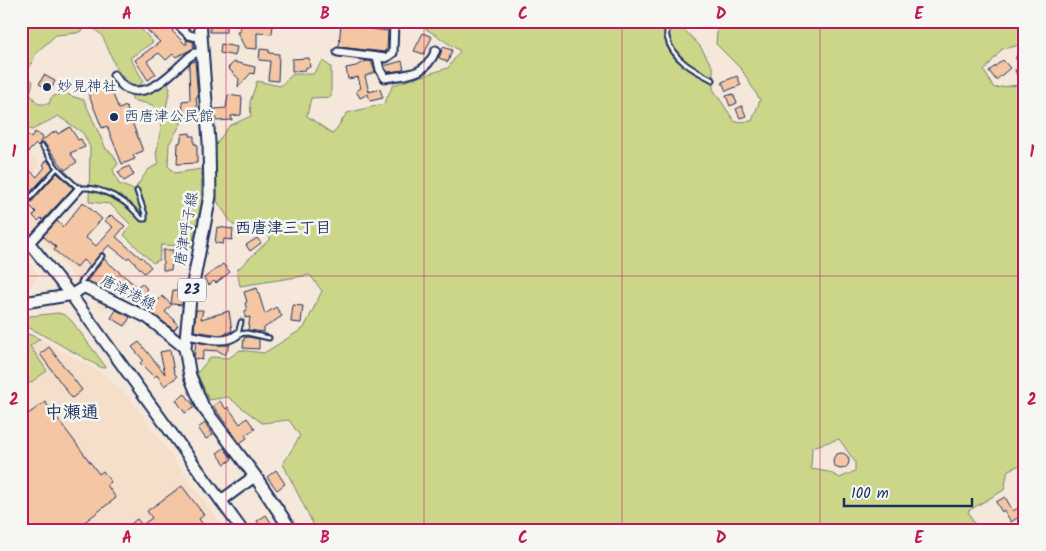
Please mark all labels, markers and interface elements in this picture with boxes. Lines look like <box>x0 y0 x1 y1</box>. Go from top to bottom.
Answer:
text: A <box>122 2 132 27</box>
text: B <box>320 2 330 27</box>
text: C <box>518 2 528 27</box>
text: D <box>716 2 727 27</box>
text: E <box>915 2 925 27</box>
place label: 妙見神社 <box>57 75 117 99</box>
marker: 妙見神社 <box>41 81 53 93</box>
place label: 西唐津公民館 <box>124 105 214 129</box>
marker: 西唐津公民館 <box>108 111 120 123</box>
text: 1 <box>12 140 17 165</box>
text: 1 <box>1030 140 1035 165</box>
street label: 唐津呼子線 <box>169 190 205 268</box>
district label: 西唐津三丁目 <box>235 216 331 241</box>
street label: 唐津港線 <box>96 269 160 317</box>
road number: 23 <box>178 278 206 302</box>
text: 2 <box>9 388 19 413</box>
text: 2 <box>1027 388 1037 413</box>
district label: 中瀬通 <box>45 399 99 428</box>
scale bar <box>844 476 971 508</box>
text: 100 m <box>851 482 889 506</box>
text: A <box>122 526 132 551</box>
text: B <box>320 526 330 551</box>
text: C <box>518 526 528 551</box>
text: D <box>716 526 727 551</box>
text: E <box>915 526 925 551</box>

